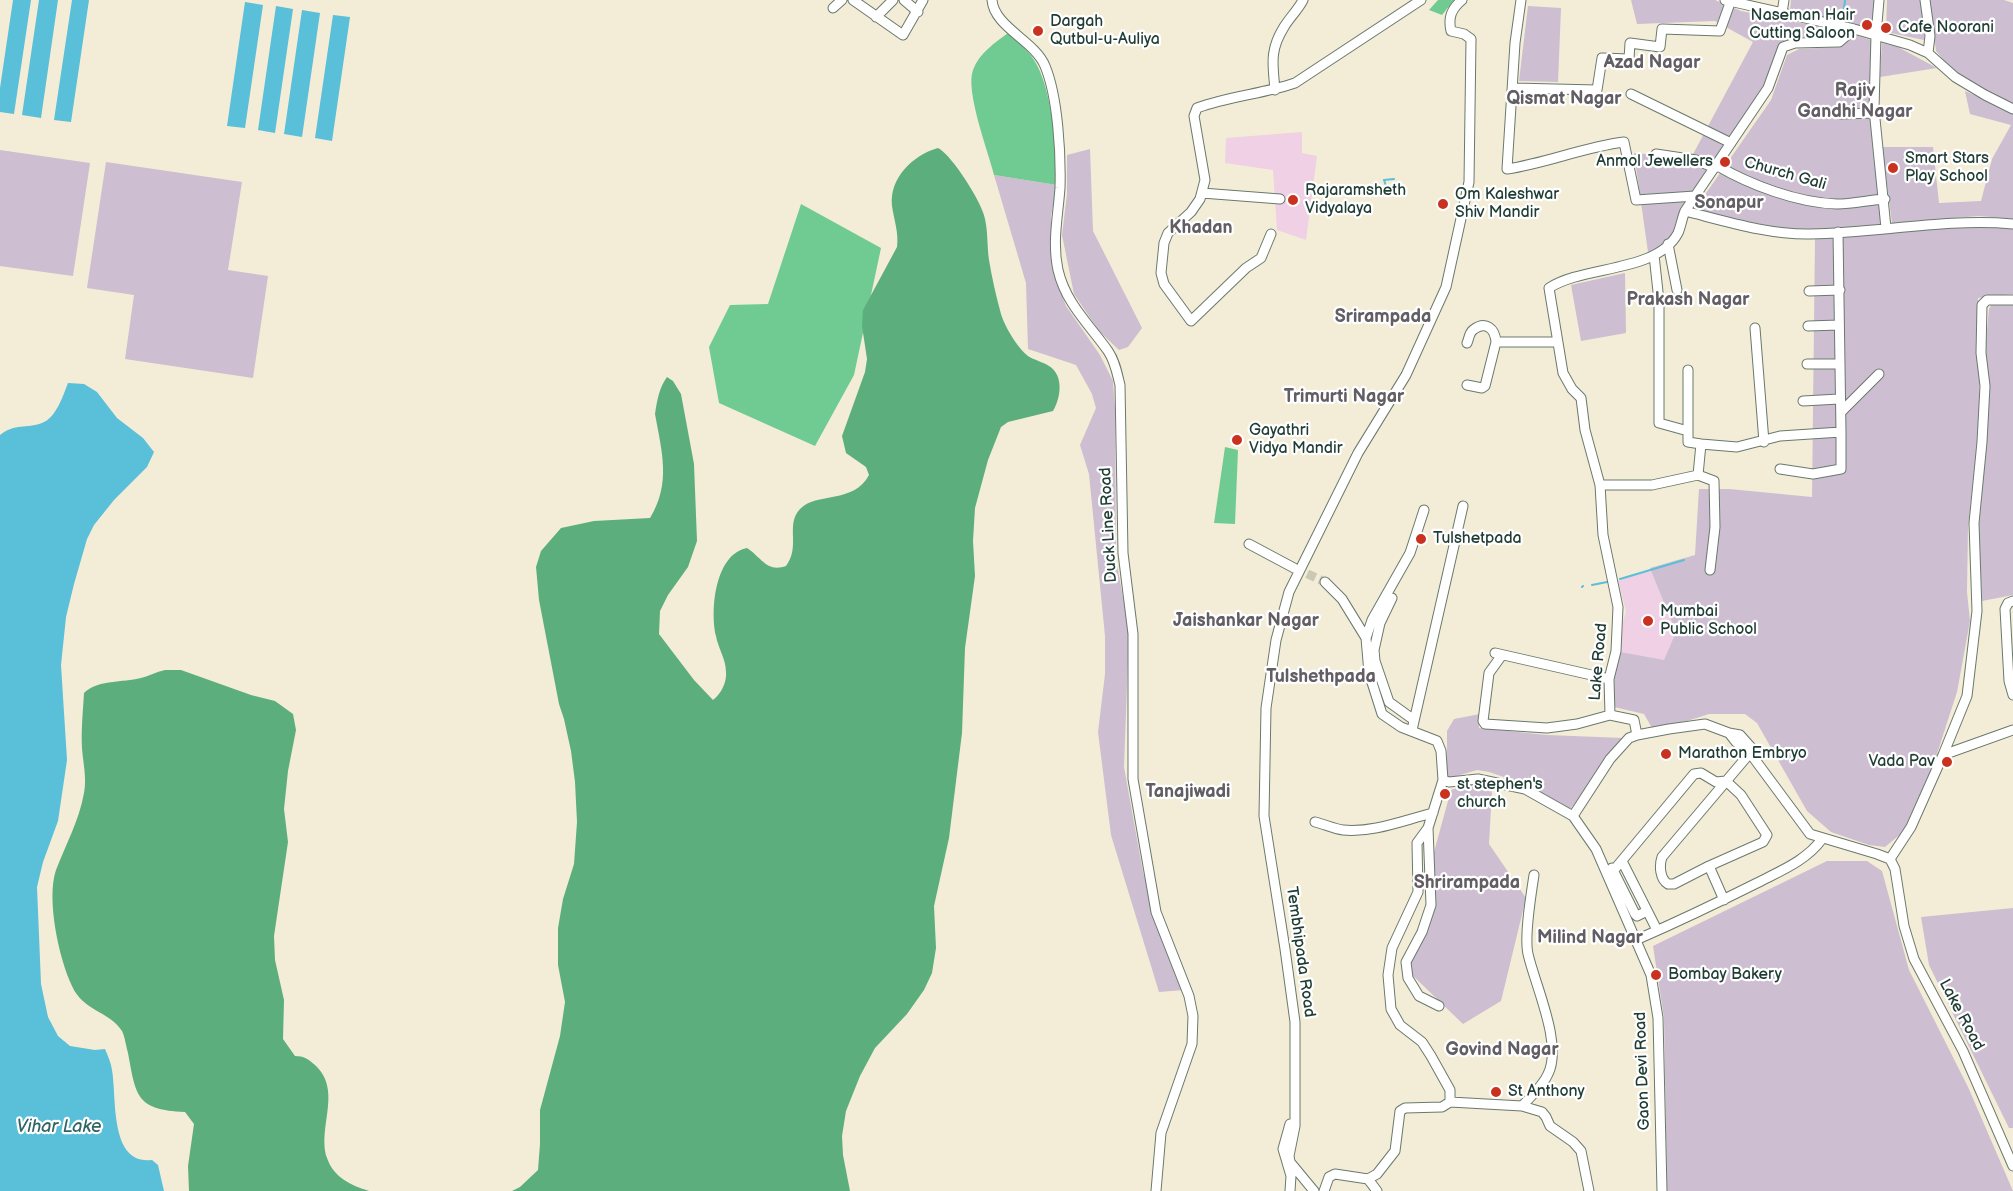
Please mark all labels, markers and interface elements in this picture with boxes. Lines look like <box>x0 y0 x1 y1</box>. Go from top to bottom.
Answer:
place label: Naseman Hair Cutting Saloon <box>1749 6 1855 44</box>
place label: Dargah Qutbul-u-Auliya <box>1050 12 1160 50</box>
marker: Naseman Hair Cutting Saloon <box>1860 18 1874 32</box>
place label: Cafe Noorani <box>1898 18 1994 38</box>
marker: Cafe Noorani <box>1879 21 1893 35</box>
marker: Dargah Qutbul-u-Auliya <box>1031 24 1045 38</box>
district label: Azad Nagar <box>1604 52 1700 74</box>
district label: Rajiv Gandhi Nagar <box>1798 80 1912 122</box>
district label: Qismat Nagar <box>1506 88 1622 110</box>
place label: Smart Stars Play School <box>1905 149 1989 187</box>
place label: Anmol Jewellers <box>1596 152 1713 172</box>
street label: Church Gali <box>1742 153 1828 195</box>
marker: Anmol Jewellers <box>1718 155 1732 169</box>
marker: Smart Stars Play School <box>1886 161 1900 175</box>
place label: Rajaramsheth Vidyalaya <box>1305 181 1406 219</box>
place label: Om Kaleshwar Shiv Mandir <box>1455 185 1559 223</box>
district label: Sonapur <box>1694 192 1764 214</box>
marker: Rajaramsheth Vidyalaya <box>1286 193 1300 207</box>
marker: Om Kaleshwar Shiv Mandir <box>1436 197 1450 211</box>
district label: Khadan <box>1169 217 1233 239</box>
district label: Prakash Nagar <box>1627 289 1749 311</box>
district label: Srirampada <box>1335 306 1431 328</box>
district label: Trimurti Nagar <box>1284 386 1404 408</box>
place label: Gayathri Vidya Mandir <box>1249 421 1343 459</box>
marker: Gayathri Vidya Mandir <box>1230 433 1244 447</box>
street label: Duck Line Road <box>1096 467 1122 583</box>
place label: Tulshetpada <box>1433 529 1522 549</box>
marker: Tulshetpada <box>1414 532 1428 546</box>
place label: Mumbai Public School <box>1660 602 1757 640</box>
district label: Jaishankar Nagar <box>1173 610 1319 632</box>
marker: Mumbai Public School <box>1641 614 1655 628</box>
street label: Lake Road <box>1586 622 1612 702</box>
district label: Tulshethpada <box>1266 666 1376 688</box>
place label: Marathon Embryo <box>1678 744 1807 764</box>
marker: Marathon Embryo <box>1659 747 1673 761</box>
place label: Vada Pav <box>1869 752 1935 772</box>
marker: Vada Pav <box>1940 755 1954 769</box>
place label: st stephen's church <box>1457 775 1543 813</box>
district label: Tanajiwadi <box>1145 781 1231 803</box>
marker: st stephen's church <box>1438 787 1452 801</box>
district label: Shrirampada <box>1414 872 1520 894</box>
street label: Tembhipada Road <box>1281 885 1319 1019</box>
district label: Milind Nagar <box>1537 927 1643 949</box>
place label: Bombay Bakery <box>1668 965 1782 985</box>
marker: Bombay Bakery <box>1649 968 1663 982</box>
street label: Lake Road <box>1934 976 1988 1054</box>
street label: Gaon Devi Road <box>1631 1011 1655 1131</box>
district label: Govind Nagar <box>1445 1039 1559 1061</box>
place label: St Anthony <box>1508 1082 1585 1102</box>
marker: St Anthony <box>1489 1085 1503 1099</box>
water label: Vihar Lake <box>17 1116 101 1138</box>

